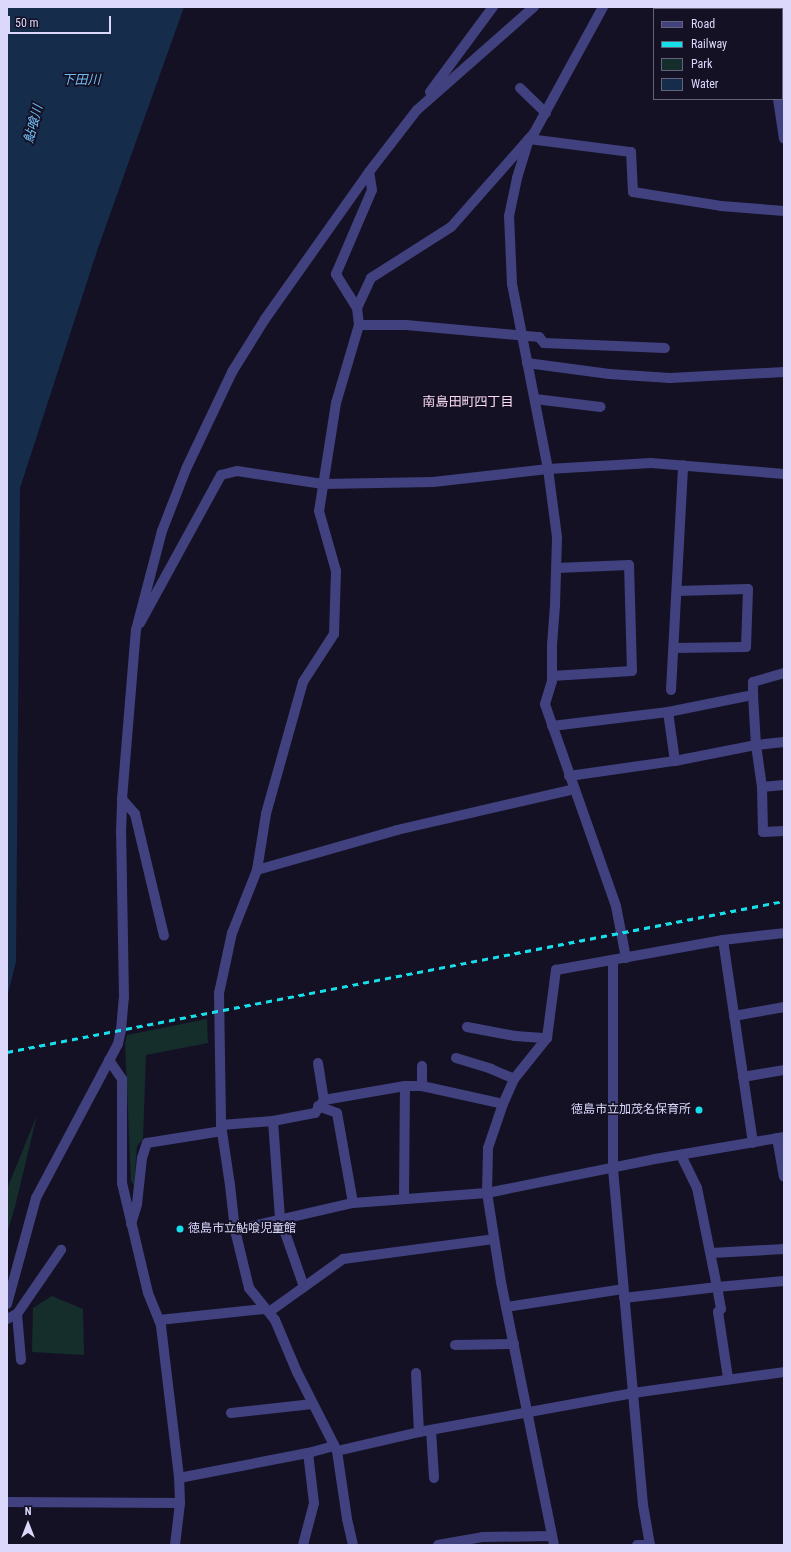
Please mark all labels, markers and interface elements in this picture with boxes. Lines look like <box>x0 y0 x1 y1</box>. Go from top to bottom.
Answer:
scale bar <box>10 8 113 34</box>
legend <box>653 8 783 100</box>
text: 50 m <box>15 16 39 30</box>
text: Road <box>691 17 715 31</box>
text: Railway <box>691 37 727 51</box>
text: Park <box>691 57 712 71</box>
water label: 下田川 <box>62 72 100 88</box>
text: Water <box>691 77 719 91</box>
water label: 鮎喰川 <box>21 103 47 145</box>
district label: 南島田町四丁目 <box>423 394 513 410</box>
place label: 徳島市立加茂名保育所 <box>571 1103 691 1117</box>
marker: 徳島市立加茂名保育所 <box>694 1105 704 1115</box>
place label: 徳島市立鮎喰児童館 <box>188 1222 296 1236</box>
marker: 徳島市立鮎喰児童館 <box>175 1224 185 1234</box>
north arrow <box>8 1504 48 1544</box>
text: N <box>25 1505 31 1518</box>

